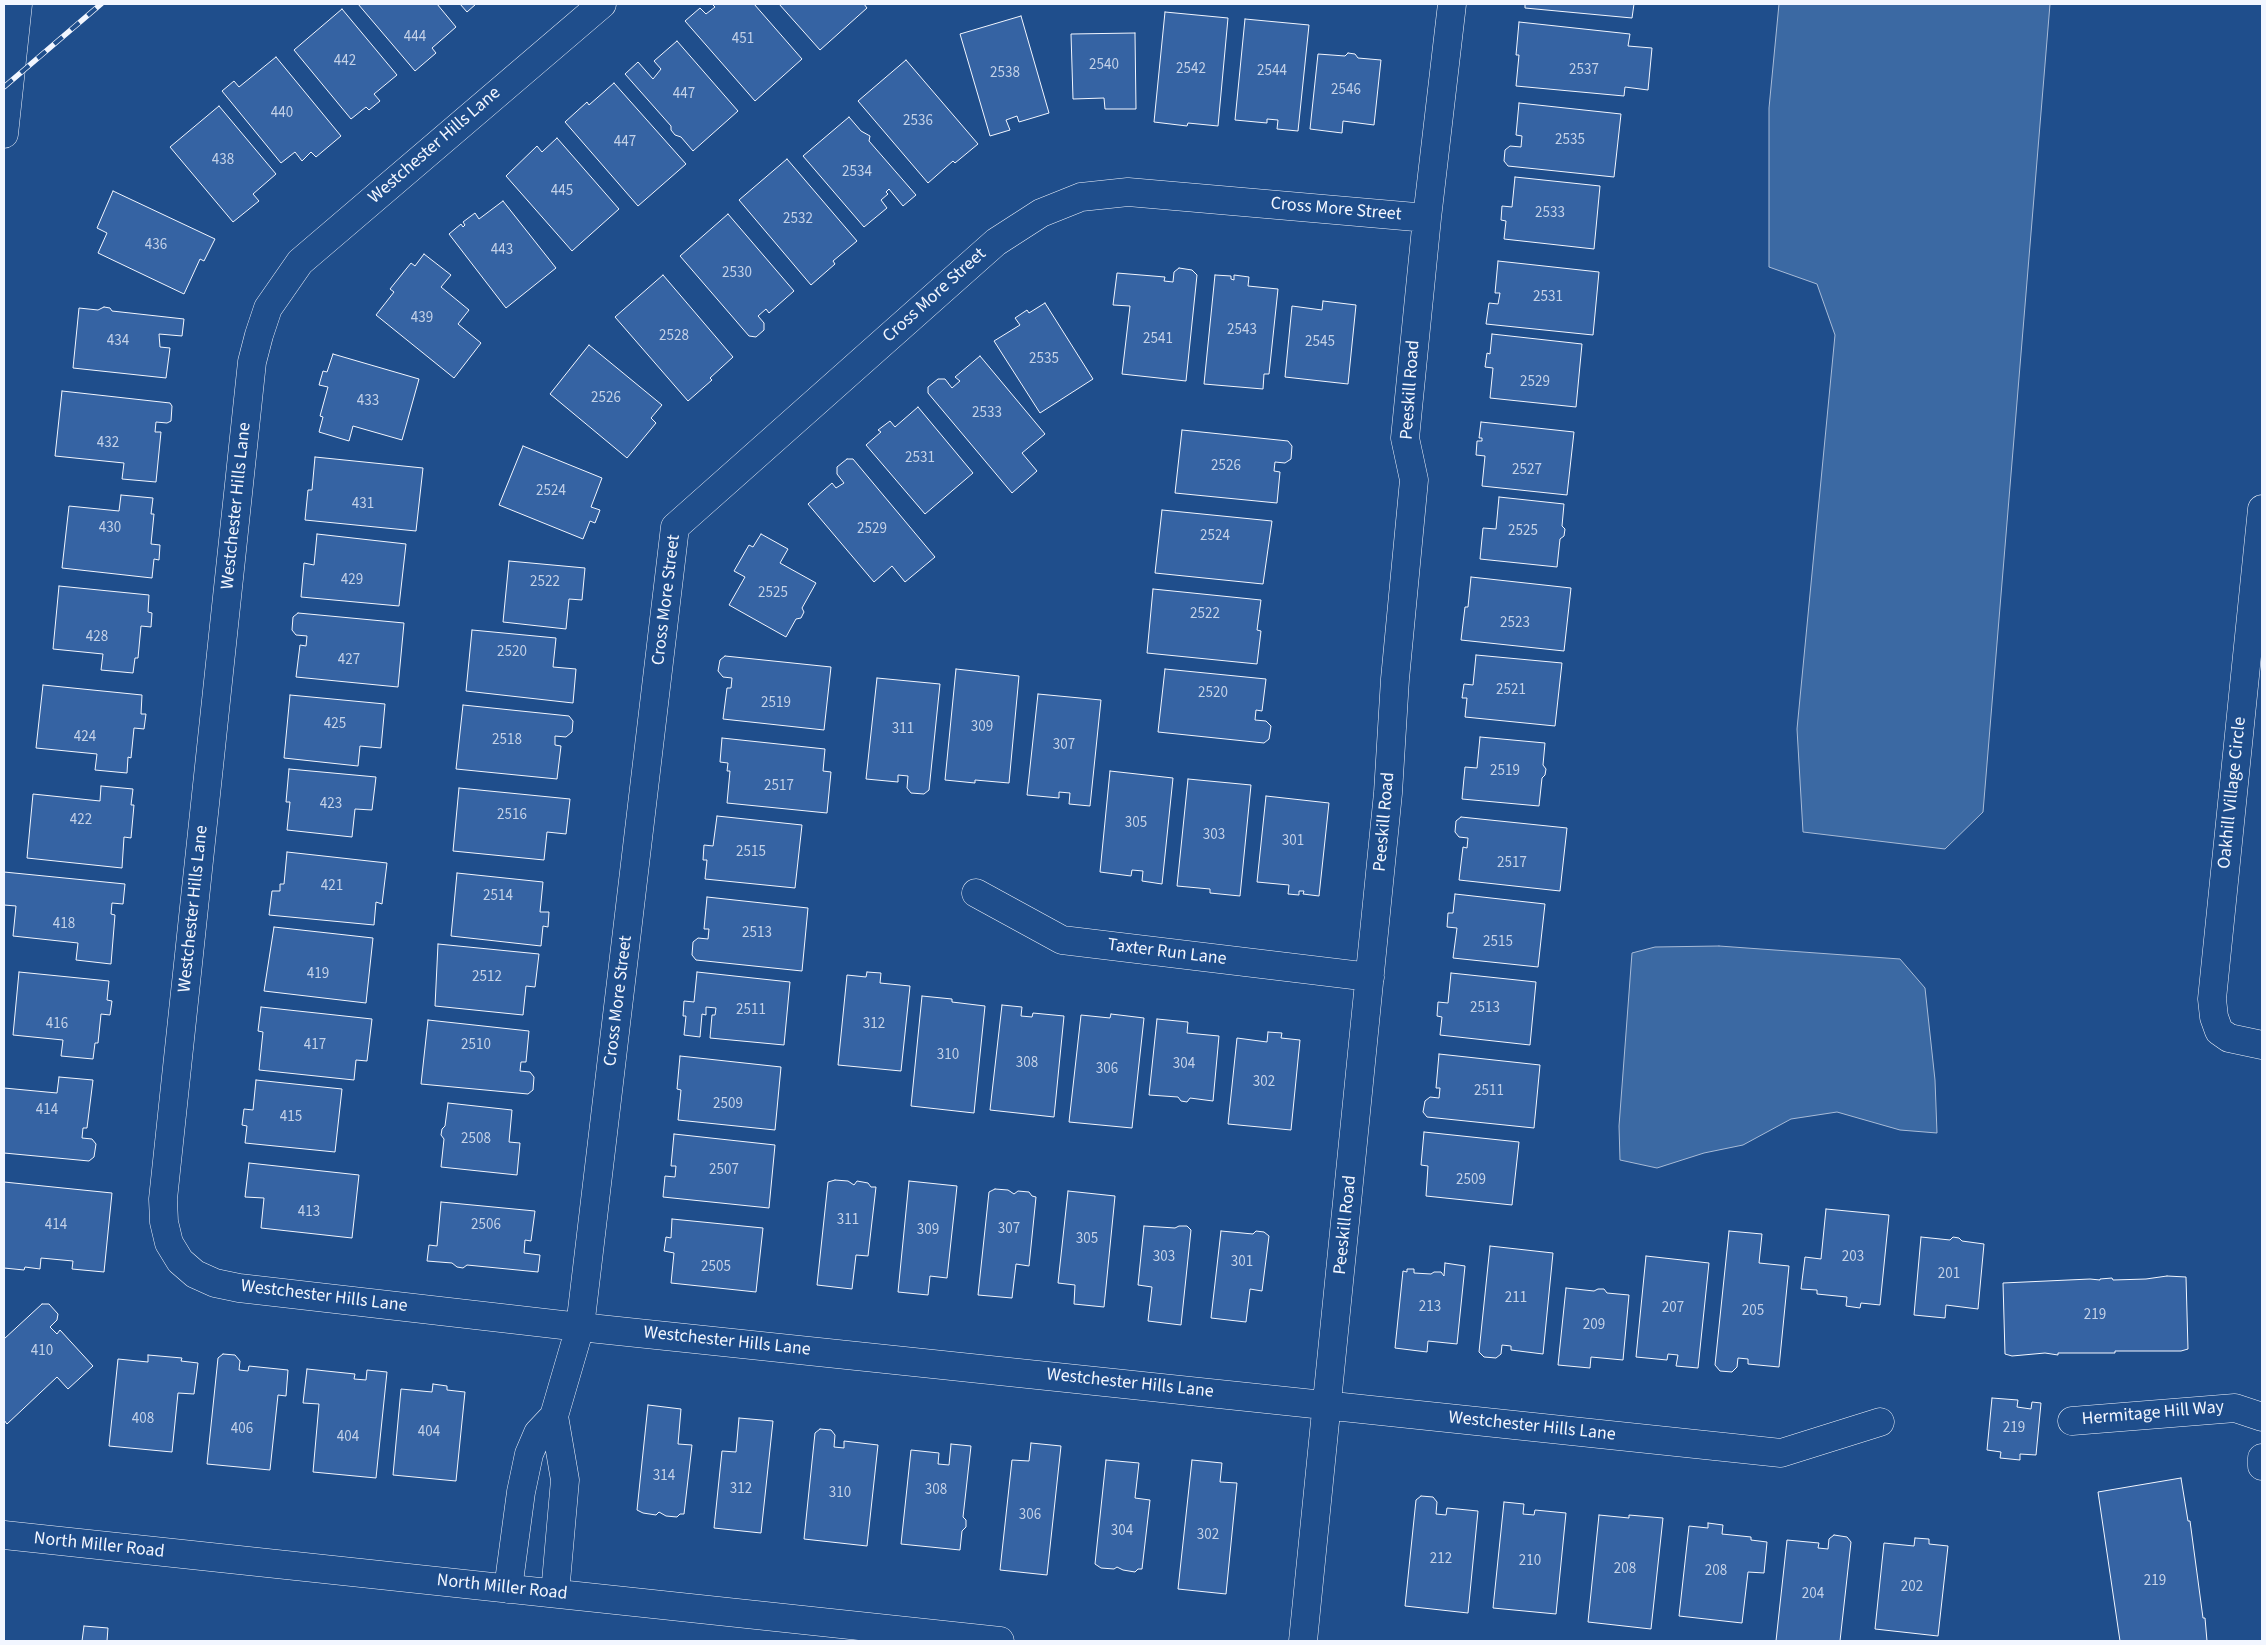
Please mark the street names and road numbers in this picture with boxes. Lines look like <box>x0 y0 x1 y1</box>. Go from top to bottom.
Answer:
street label: Westchester Hills Lane <box>365 83 505 209</box>
street label: Cross More Street <box>1270 194 1402 226</box>
street label: Cross More Street <box>879 244 991 348</box>
street label: Peeskill Road <box>1397 339 1425 441</box>
street label: Westchester Hills Lane <box>217 421 257 591</box>
street label: Cross More Street <box>648 534 686 666</box>
street label: Oakhill Village Circle <box>2214 716 2252 870</box>
street label: Peeskill Road <box>1370 771 1400 873</box>
street label: Westchester Hills Lane <box>174 824 214 994</box>
street label: Cross More Street <box>600 935 638 1067</box>
street label: Taxter Run Lane <box>1106 935 1228 971</box>
street label: Peeskill Road <box>1330 1174 1362 1276</box>
street label: Westchester Hills Lane <box>239 1276 409 1318</box>
street label: Westchester Hills Lane <box>642 1322 812 1362</box>
street label: Westchester Hills Lane <box>1045 1364 1215 1404</box>
street label: Hermitage Hill Way <box>2081 1397 2225 1431</box>
street label: Westchester Hills Lane <box>1447 1407 1617 1447</box>
street label: North Miller Road <box>33 1528 165 1564</box>
street label: North Miller Road <box>436 1570 568 1606</box>

